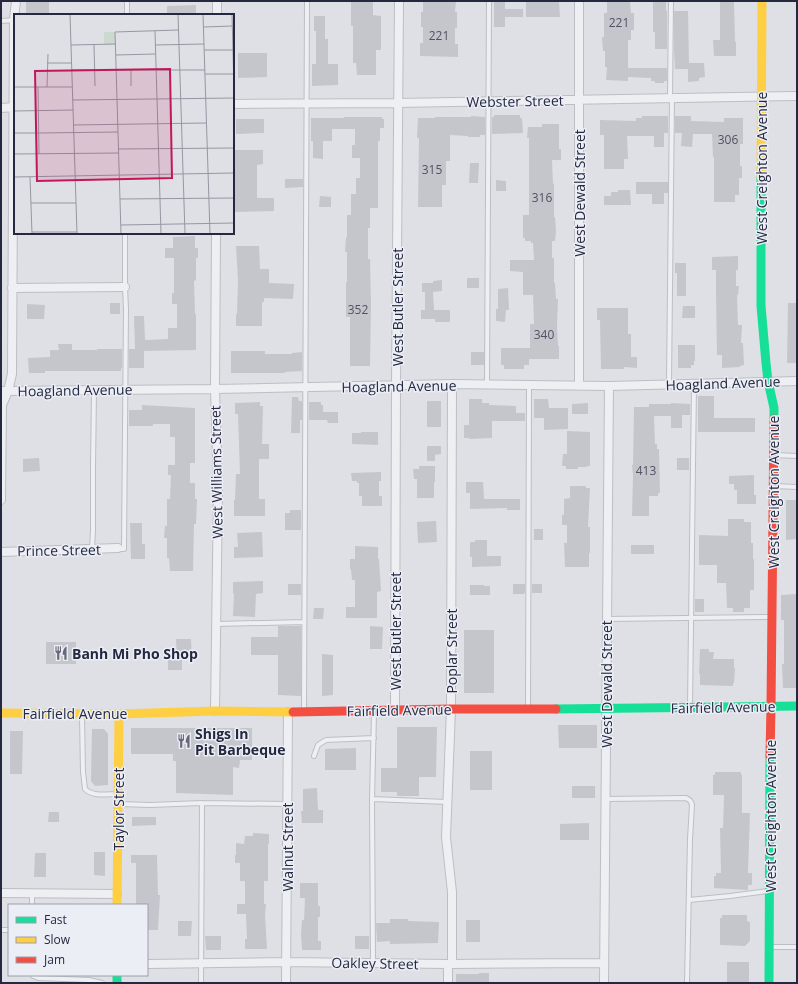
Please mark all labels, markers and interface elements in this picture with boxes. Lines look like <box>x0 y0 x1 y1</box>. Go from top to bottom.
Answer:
inset map <box>14 14 234 234</box>
house number: 221 <box>609 14 629 31</box>
house number: 221 <box>429 27 449 44</box>
street label: Webster Street <box>466 91 564 111</box>
street label: West Creighton Avenue <box>752 92 771 244</box>
street label: West Dewald Street <box>570 129 589 257</box>
house number: 306 <box>718 131 738 148</box>
house number: 315 <box>422 161 442 178</box>
house number: 316 <box>532 189 552 206</box>
street label: West Butler Street <box>388 248 407 366</box>
house number: 352 <box>348 301 368 318</box>
house number: 340 <box>534 326 554 343</box>
street label: Hoagland Avenue <box>665 371 781 395</box>
street label: Hoagland Avenue <box>341 375 457 397</box>
street label: Hoagland Avenue <box>17 379 133 401</box>
street label: West Williams Street <box>205 405 227 539</box>
street label: West Creighton Avenue <box>764 416 783 568</box>
house number: 413 <box>636 462 656 479</box>
street label: Prince Street <box>17 540 101 560</box>
street label: West Butler Street <box>386 572 405 690</box>
street label: Poplar Street <box>442 608 461 694</box>
street label: West Dewald Street <box>597 620 616 748</box>
place label: Banh Mi Pho Shop <box>72 644 198 663</box>
restaurant icon: Banh Mi Pho Shop <box>53 645 69 661</box>
street label: Fairfield Avenue <box>670 697 776 717</box>
street label: Fairfield Avenue <box>346 700 452 720</box>
street label: Fairfield Avenue <box>23 704 128 723</box>
place label: Shigs In Pit Barbeque <box>195 724 285 759</box>
restaurant icon: Shigs In Pit Barbeque <box>176 733 192 749</box>
street label: West Creighton Avenue <box>761 740 780 892</box>
street label: Taylor Street <box>109 768 128 850</box>
street label: Walnut Street <box>278 802 297 892</box>
legend <box>8 904 148 976</box>
text: Fast <box>44 911 67 928</box>
text: Slow <box>44 931 71 948</box>
text: Jam <box>43 951 65 968</box>
street label: Oakley Street <box>331 953 419 973</box>

